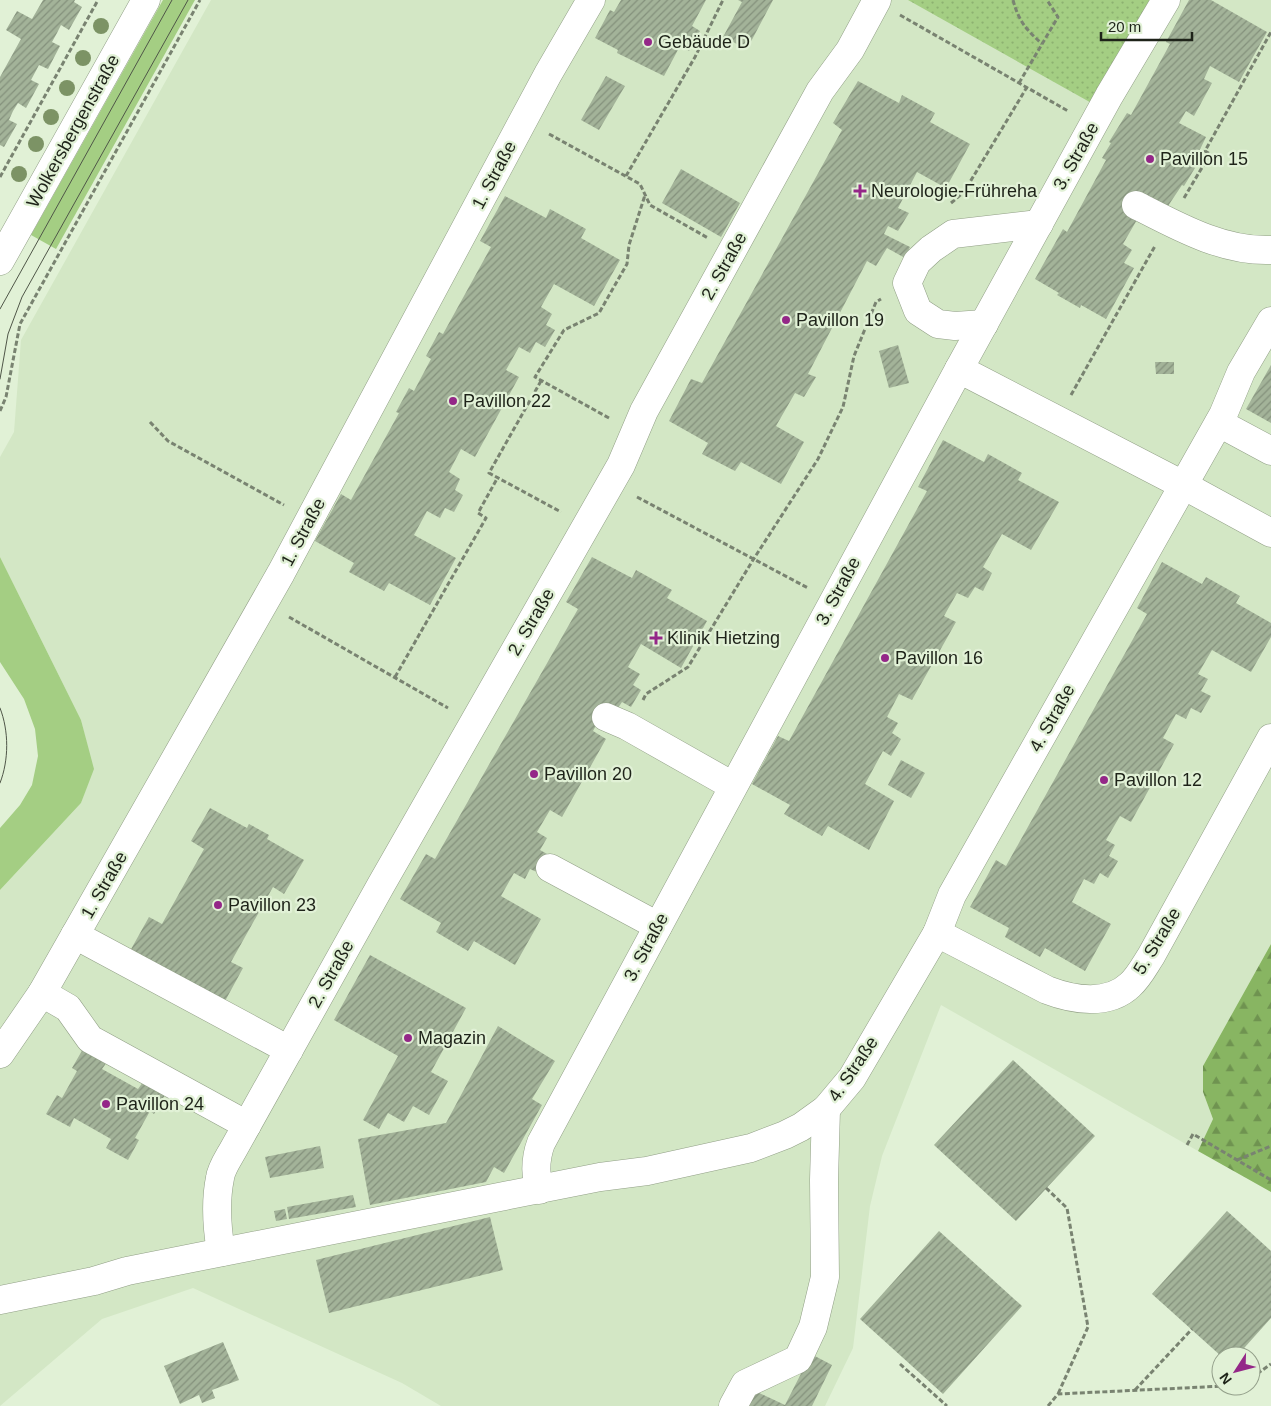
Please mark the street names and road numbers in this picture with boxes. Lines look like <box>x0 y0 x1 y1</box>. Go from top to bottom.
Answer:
street label: Wolkersbergenstraße <box>23 51 123 211</box>
street label: 3. Straße <box>1049 119 1103 193</box>
street label: 1. Straße <box>468 138 520 212</box>
street label: 2. Straße <box>697 229 751 303</box>
street label: 1. Straße <box>277 495 329 569</box>
street label: 3. Straße <box>812 554 864 628</box>
street label: 2. Straße <box>504 585 558 659</box>
street label: 4. Straße <box>1025 681 1079 755</box>
street label: 1. Straße <box>77 848 131 922</box>
street label: 5. Straße <box>1129 904 1185 978</box>
street label: 3. Straße <box>620 910 672 984</box>
street label: 2. Straße <box>304 937 358 1011</box>
street label: 4. Straße <box>824 1033 882 1105</box>

